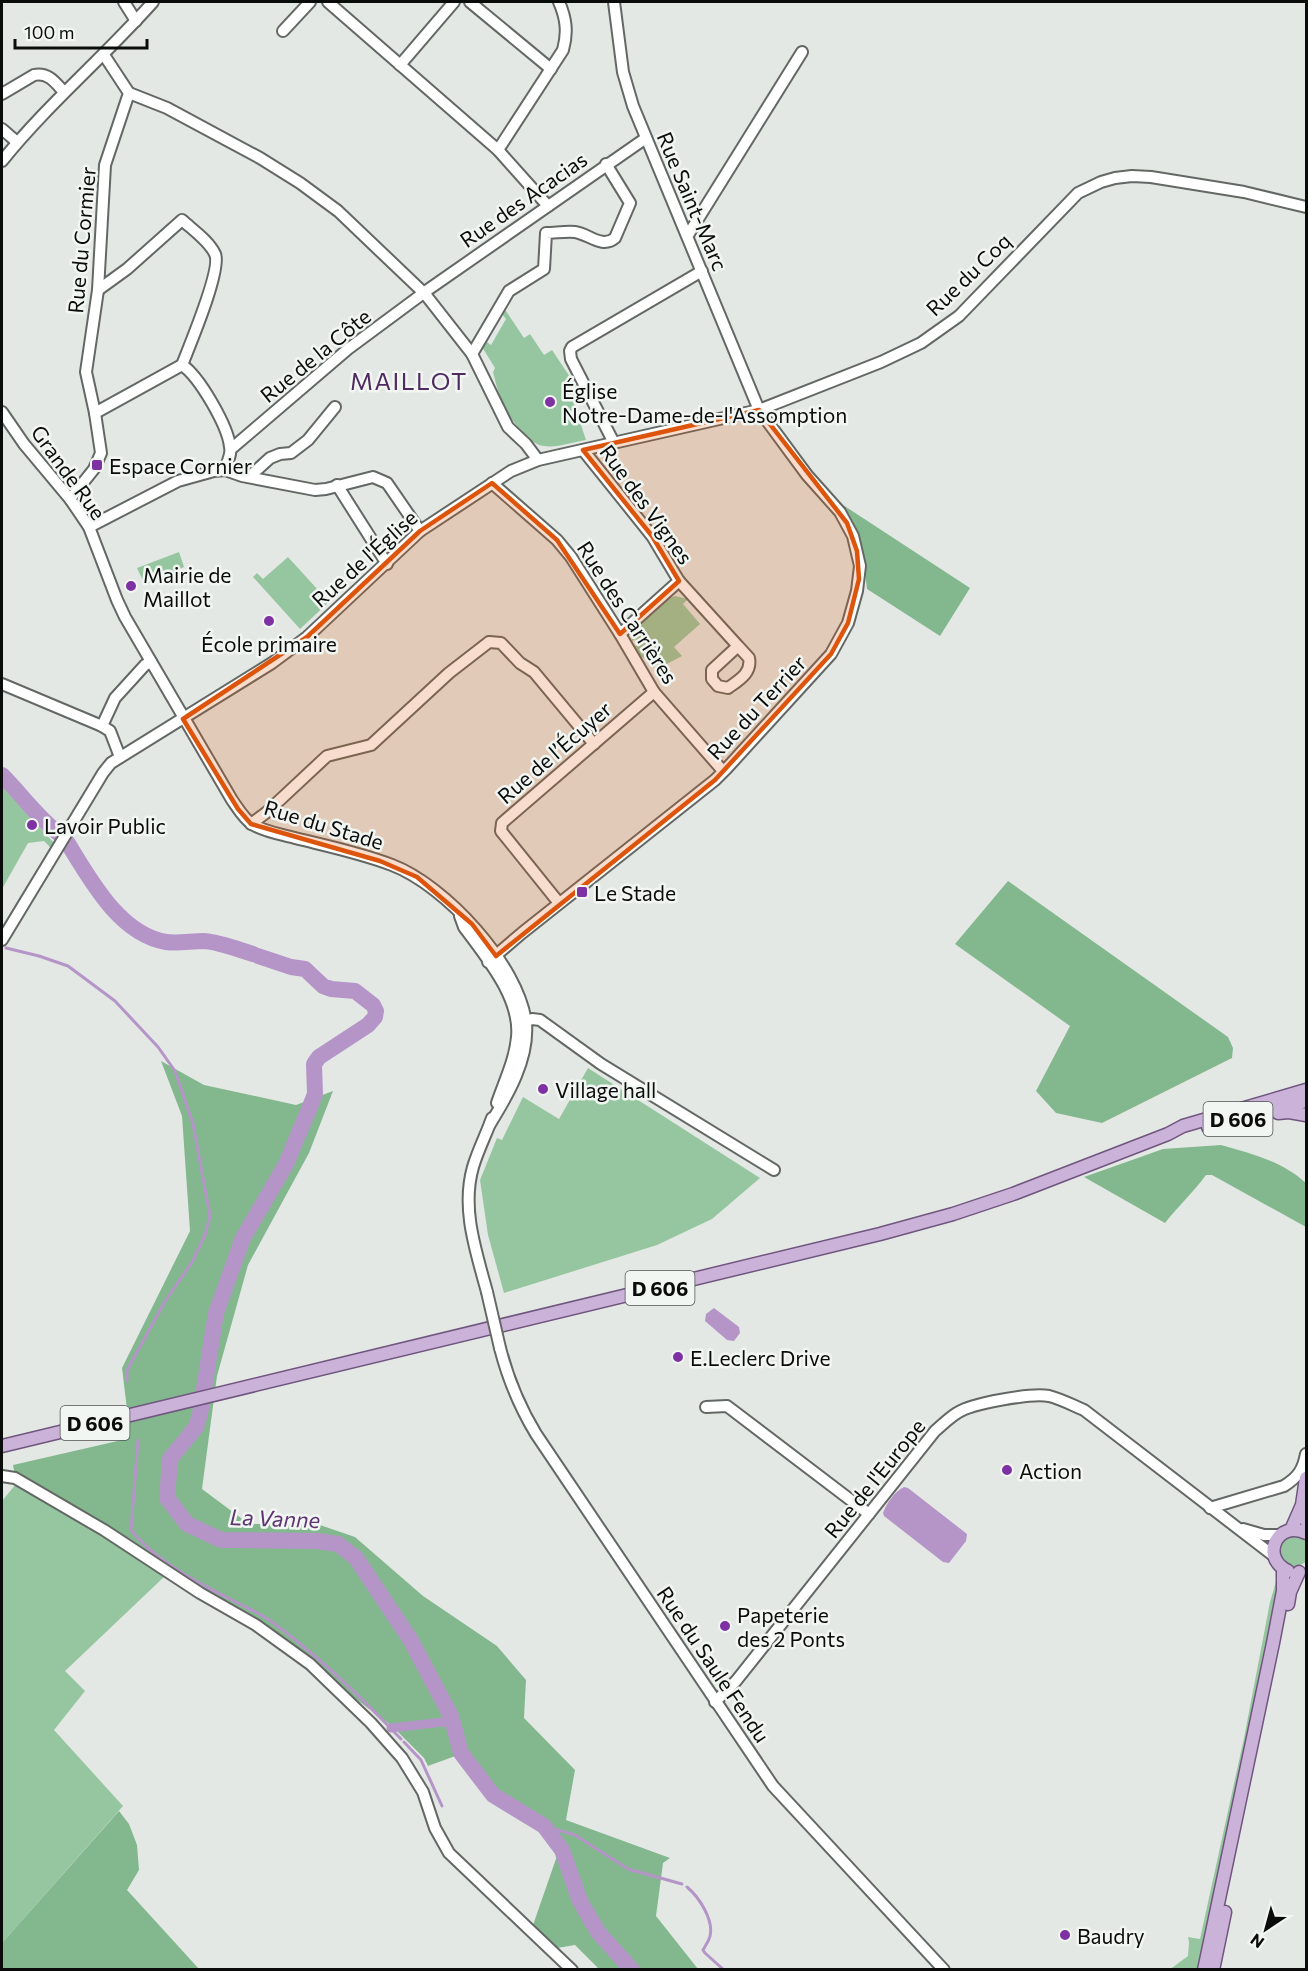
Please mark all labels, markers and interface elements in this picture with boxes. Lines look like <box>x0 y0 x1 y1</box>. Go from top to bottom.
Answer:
scale bar <box>15 12 147 50</box>
text: 100 m <box>24 21 74 43</box>
street label: Rue Saint-Marc <box>653 128 733 274</box>
street label: Rue des Acacias <box>455 146 591 252</box>
street label: Rue du Cormier <box>62 166 100 314</box>
street label: Rue du Coq <box>921 228 1015 320</box>
street label: Rue de la Côte <box>255 303 375 407</box>
district label: MAILLOT <box>350 366 468 395</box>
place label: Église Notre-Dame-de-l'Assomption <box>562 378 847 427</box>
marker: Église Notre-Dame-de-l'Assomption <box>543 395 557 409</box>
street label: Grande Rue <box>26 420 112 524</box>
street label: Rue des Vignes <box>595 439 699 569</box>
place label: Espace Cornier <box>109 453 252 478</box>
marker: Espace Cornier <box>90 458 104 472</box>
street label: Rue de l'Église <box>306 504 422 612</box>
street label: Rue des Carrières <box>573 536 683 688</box>
place label: Mairie de Maillot <box>143 562 231 611</box>
marker: Mairie de Maillot <box>124 579 138 593</box>
marker: École primaire <box>262 614 276 628</box>
place label: École primaire <box>201 631 337 656</box>
street label: Rue du Terrier <box>701 650 811 764</box>
street label: Rue de l’Écuyer <box>492 696 616 808</box>
street label: Rue du Stade <box>261 794 387 854</box>
place label: Lavoir Public <box>44 813 166 838</box>
marker: Lavoir Public <box>25 818 39 832</box>
place label: Le Stade <box>594 880 676 905</box>
marker: Le Stade <box>575 885 589 899</box>
place label: Village hall <box>555 1077 656 1102</box>
marker: Village hall <box>536 1082 550 1096</box>
road number: D 606 <box>1204 1102 1272 1136</box>
road number: D 606 <box>626 1271 694 1305</box>
place label: E.Leclerc Drive <box>690 1345 830 1370</box>
marker: E.Leclerc Drive <box>671 1350 685 1364</box>
road number: D 606 <box>60 1406 130 1440</box>
street label: Rue de l'Europe <box>818 1413 930 1543</box>
place label: Action <box>1019 1458 1082 1483</box>
marker: Action <box>1000 1463 1014 1477</box>
water label: La Vanne <box>229 1503 321 1533</box>
street label: Rue du Saule Fendu <box>653 1581 775 1747</box>
place label: Papeterie des 2 Ponts <box>737 1602 845 1651</box>
marker: Papeterie des 2 Ponts <box>718 1619 732 1633</box>
north arrow <box>1236 1899 1296 1959</box>
place label: Baudry <box>1077 1923 1145 1948</box>
marker: Baudry <box>1058 1928 1072 1942</box>
text: N <box>1246 1930 1267 1953</box>

